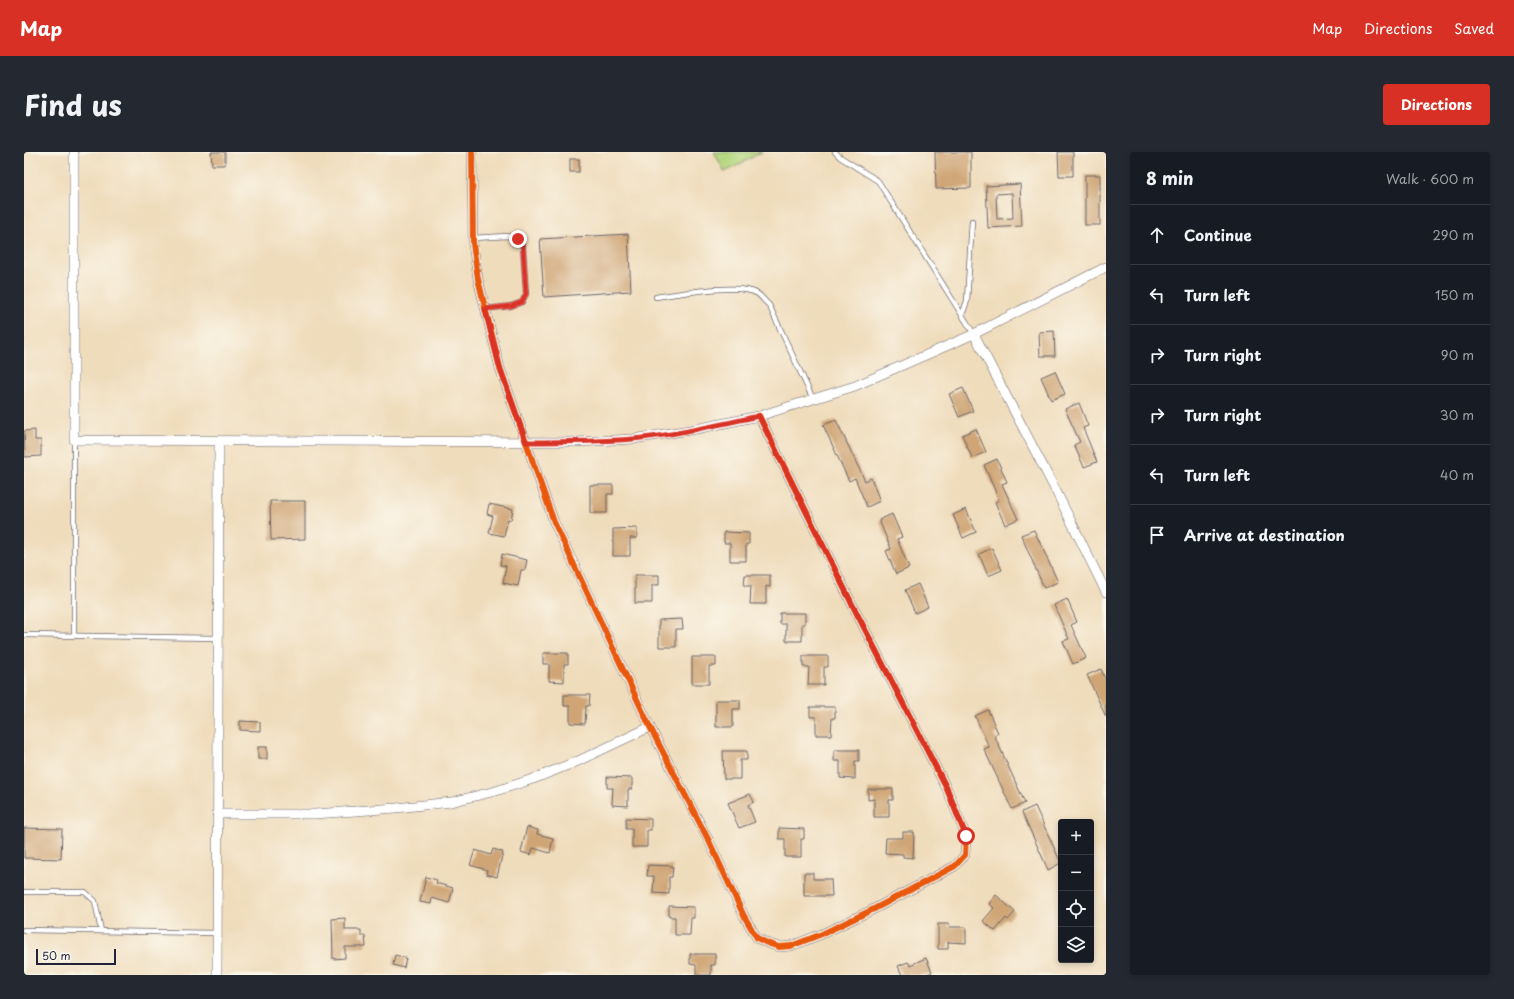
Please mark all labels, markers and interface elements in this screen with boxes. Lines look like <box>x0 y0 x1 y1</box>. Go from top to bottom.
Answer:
text: Map <box>20 14 62 42</box>
text: Map <box>1312 18 1342 39</box>
text: Directions <box>1364 18 1432 39</box>
text: Saved <box>1454 18 1494 39</box>
text: Find us <box>24 83 122 126</box>
button: Directions <box>1383 84 1490 125</box>
text: 8 min <box>1146 165 1194 191</box>
text: Walk · 600 m <box>1386 169 1474 188</box>
text: Continue <box>1184 223 1252 246</box>
icon: ahead <box>1146 224 1168 246</box>
text: 290 m <box>1433 225 1474 244</box>
route end <box>509 230 527 248</box>
text: Turn left <box>1184 283 1250 306</box>
icon: left <box>1146 284 1168 306</box>
text: 150 m <box>1435 285 1474 304</box>
text: Turn right <box>1184 343 1261 366</box>
icon: right <box>1146 344 1168 366</box>
text: 90 m <box>1441 345 1474 364</box>
text: Turn right <box>1184 403 1261 426</box>
icon: right <box>1146 404 1168 426</box>
text: 30 m <box>1440 405 1474 424</box>
text: Turn left <box>1184 463 1250 486</box>
icon: left <box>1146 464 1168 486</box>
text: 40 m <box>1440 465 1474 484</box>
text: Arrive at destination <box>1184 523 1345 546</box>
icon: arrive <box>1146 524 1168 546</box>
map controls <box>1058 819 1094 963</box>
button: + <box>1058 819 1094 855</box>
route start <box>957 827 975 845</box>
button: − <box>1058 855 1094 891</box>
button: locate <box>1058 891 1094 927</box>
button: layers <box>1058 927 1094 963</box>
scale bar <box>36 947 116 966</box>
text: 50 m <box>42 947 71 964</box>

